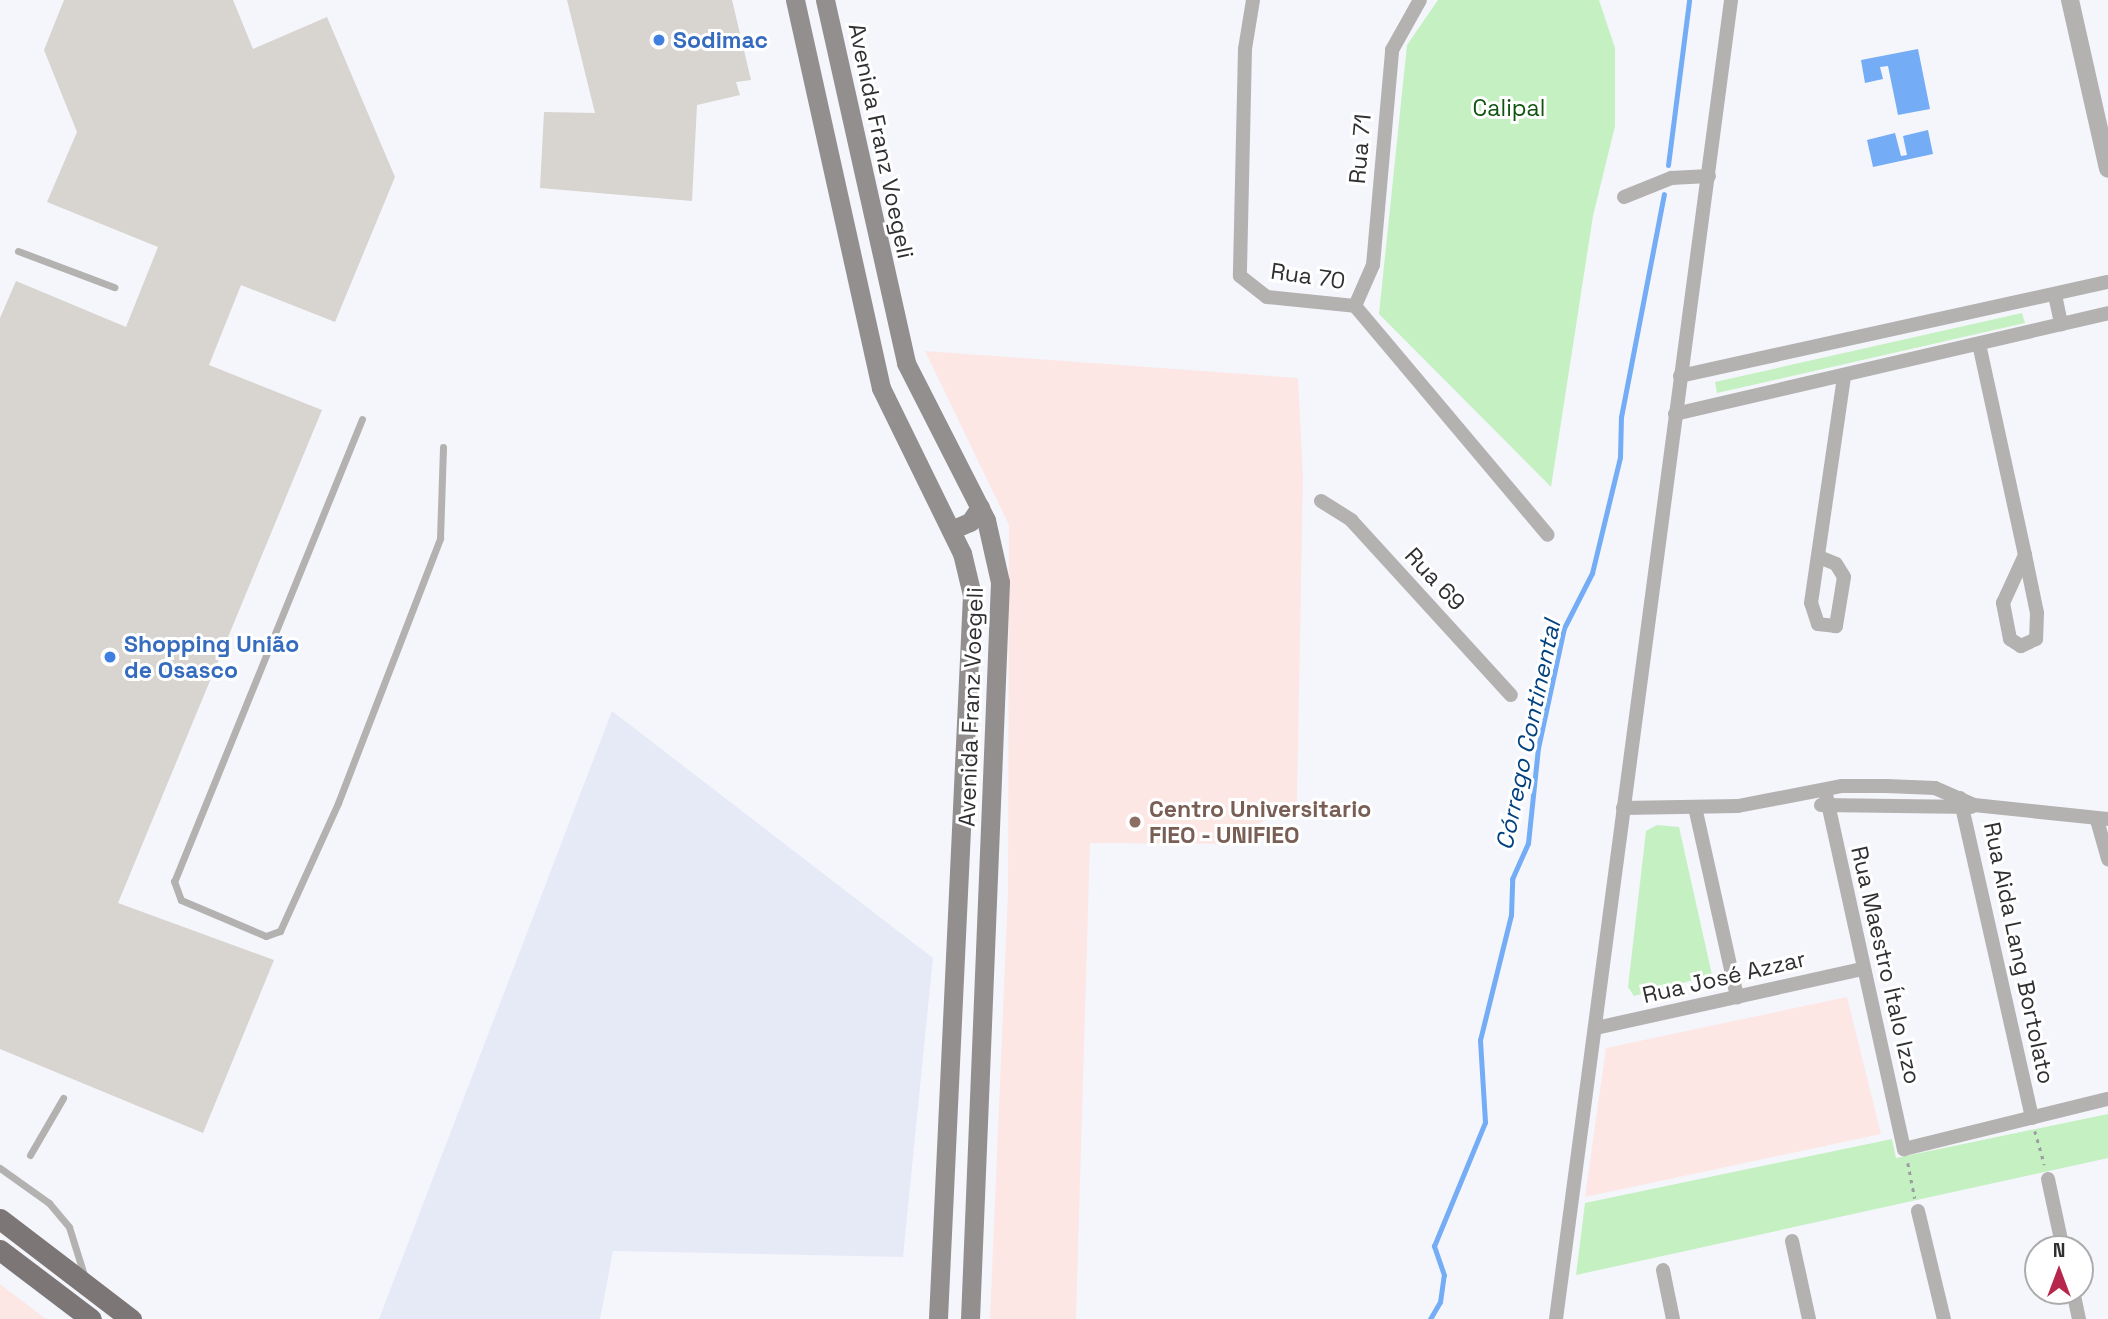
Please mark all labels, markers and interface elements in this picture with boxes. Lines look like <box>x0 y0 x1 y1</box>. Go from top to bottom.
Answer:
street label: Avenida Franz Voegeli <box>843 21 919 261</box>
place label: Sodimac <box>673 26 768 54</box>
marker: Sodimac <box>651 32 667 48</box>
park label: Calipal <box>1473 94 1545 122</box>
street label: Rua 71 <box>1343 113 1377 185</box>
street label: Rua 70 <box>1269 257 1347 295</box>
street label: Rua 69 <box>1399 542 1471 616</box>
street label: Avenida Franz Voegeli <box>953 587 989 827</box>
water label: Córrego Continental <box>1490 618 1566 852</box>
place label: Shopping União de Osasco <box>124 630 299 684</box>
marker: Shopping União de Osasco <box>102 649 118 665</box>
place label: Centro Universitario FIEO - UNIFIEO <box>1149 795 1371 849</box>
marker: Centro Universitario FIEO - UNIFIEO <box>1127 814 1143 830</box>
street label: Rua Aida Lang Bortolato <box>1978 819 2060 1087</box>
street label: Rua Maestro Ítalo Izzo <box>1845 843 1927 1087</box>
street label: Rua José Azzar <box>1640 945 1808 1009</box>
north arrow <box>2024 1235 2094 1305</box>
text: N <box>2053 1238 2065 1263</box>

